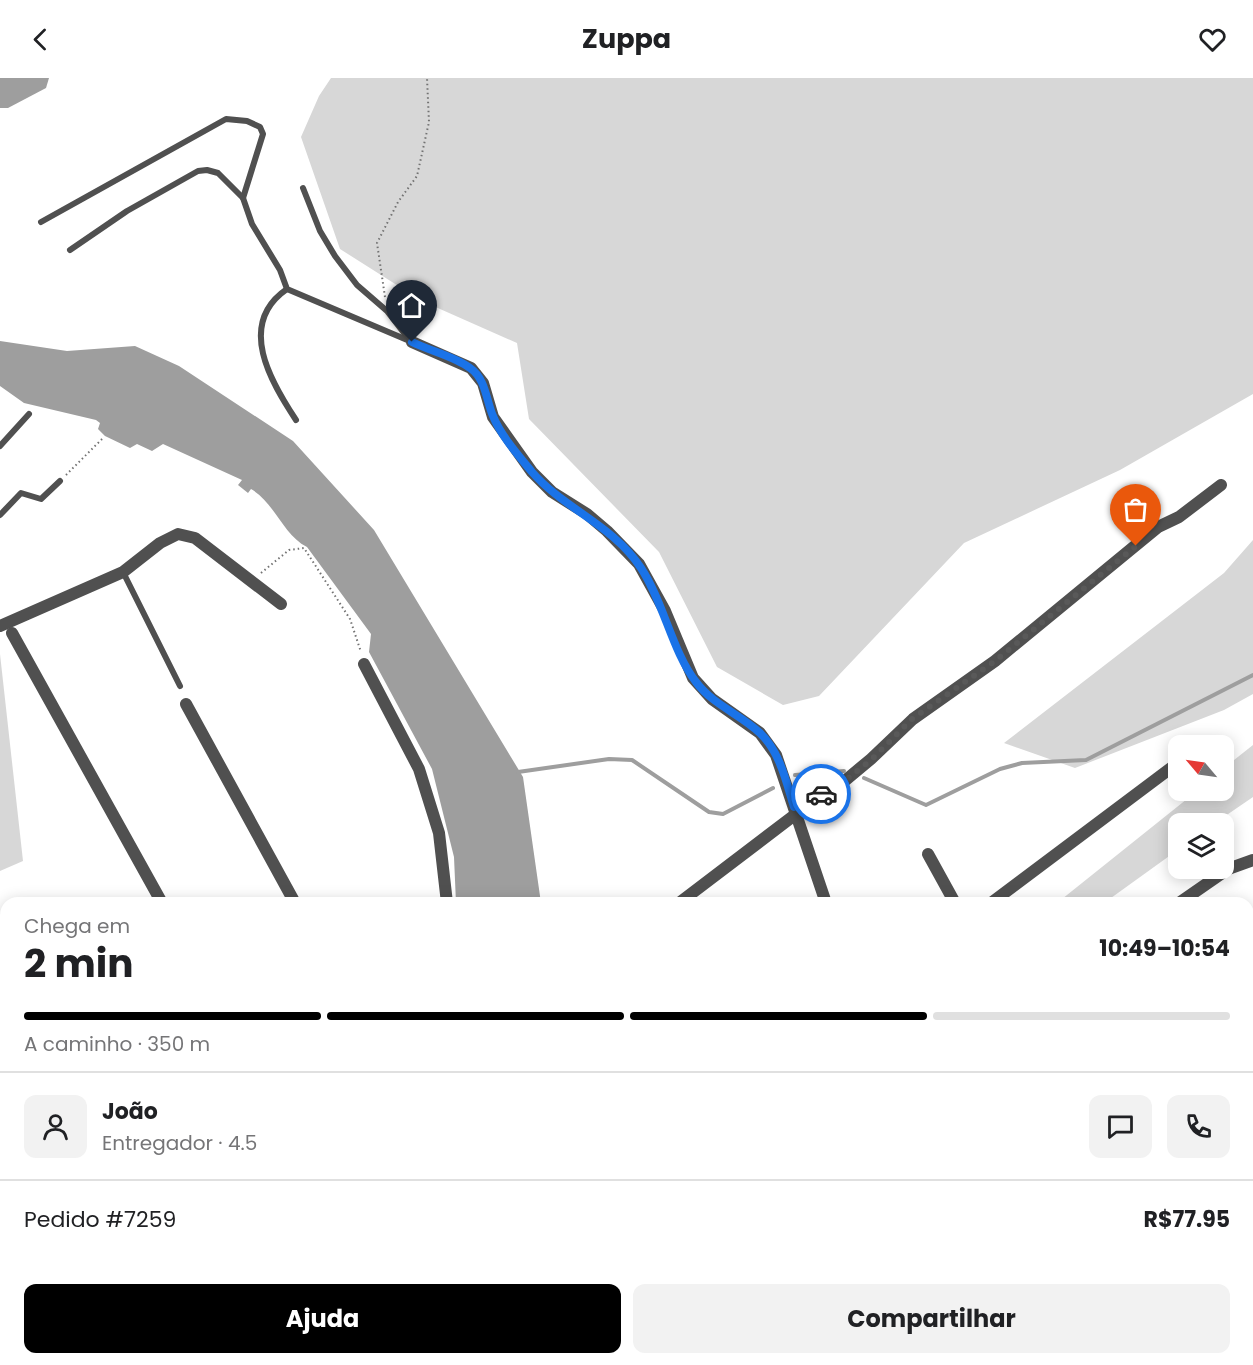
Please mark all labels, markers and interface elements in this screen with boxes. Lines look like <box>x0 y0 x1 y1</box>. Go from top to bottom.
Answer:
text: Zuppa <box>582 20 671 57</box>
icon: back <box>24 23 57 56</box>
icon: heart <box>1196 23 1229 56</box>
pin <box>386 280 437 342</box>
icon: home <box>395 289 428 322</box>
pin <box>1110 484 1161 546</box>
icon: bag <box>1119 493 1152 526</box>
north arrow <box>1168 735 1234 801</box>
map controls <box>1168 735 1234 879</box>
courier <box>791 764 851 824</box>
icon: car <box>805 778 838 811</box>
button: layers <box>1168 813 1234 879</box>
text: Chega em <box>24 912 130 940</box>
text: 10:49–10:54 <box>1099 933 1230 964</box>
text: 2 min <box>24 936 134 991</box>
text: A caminho · 350 m <box>24 1030 210 1058</box>
button: person <box>24 1095 87 1158</box>
button: chat <box>1089 1095 1152 1158</box>
button: phone <box>1167 1095 1230 1158</box>
text: João <box>102 1096 158 1127</box>
text: Entregador · 4.5 <box>102 1129 257 1157</box>
text: Pedido #7259 <box>24 1204 176 1235</box>
text: R$77.95 <box>1144 1204 1230 1235</box>
button: Ajuda <box>24 1284 621 1353</box>
button: Compartilhar <box>633 1284 1230 1353</box>

